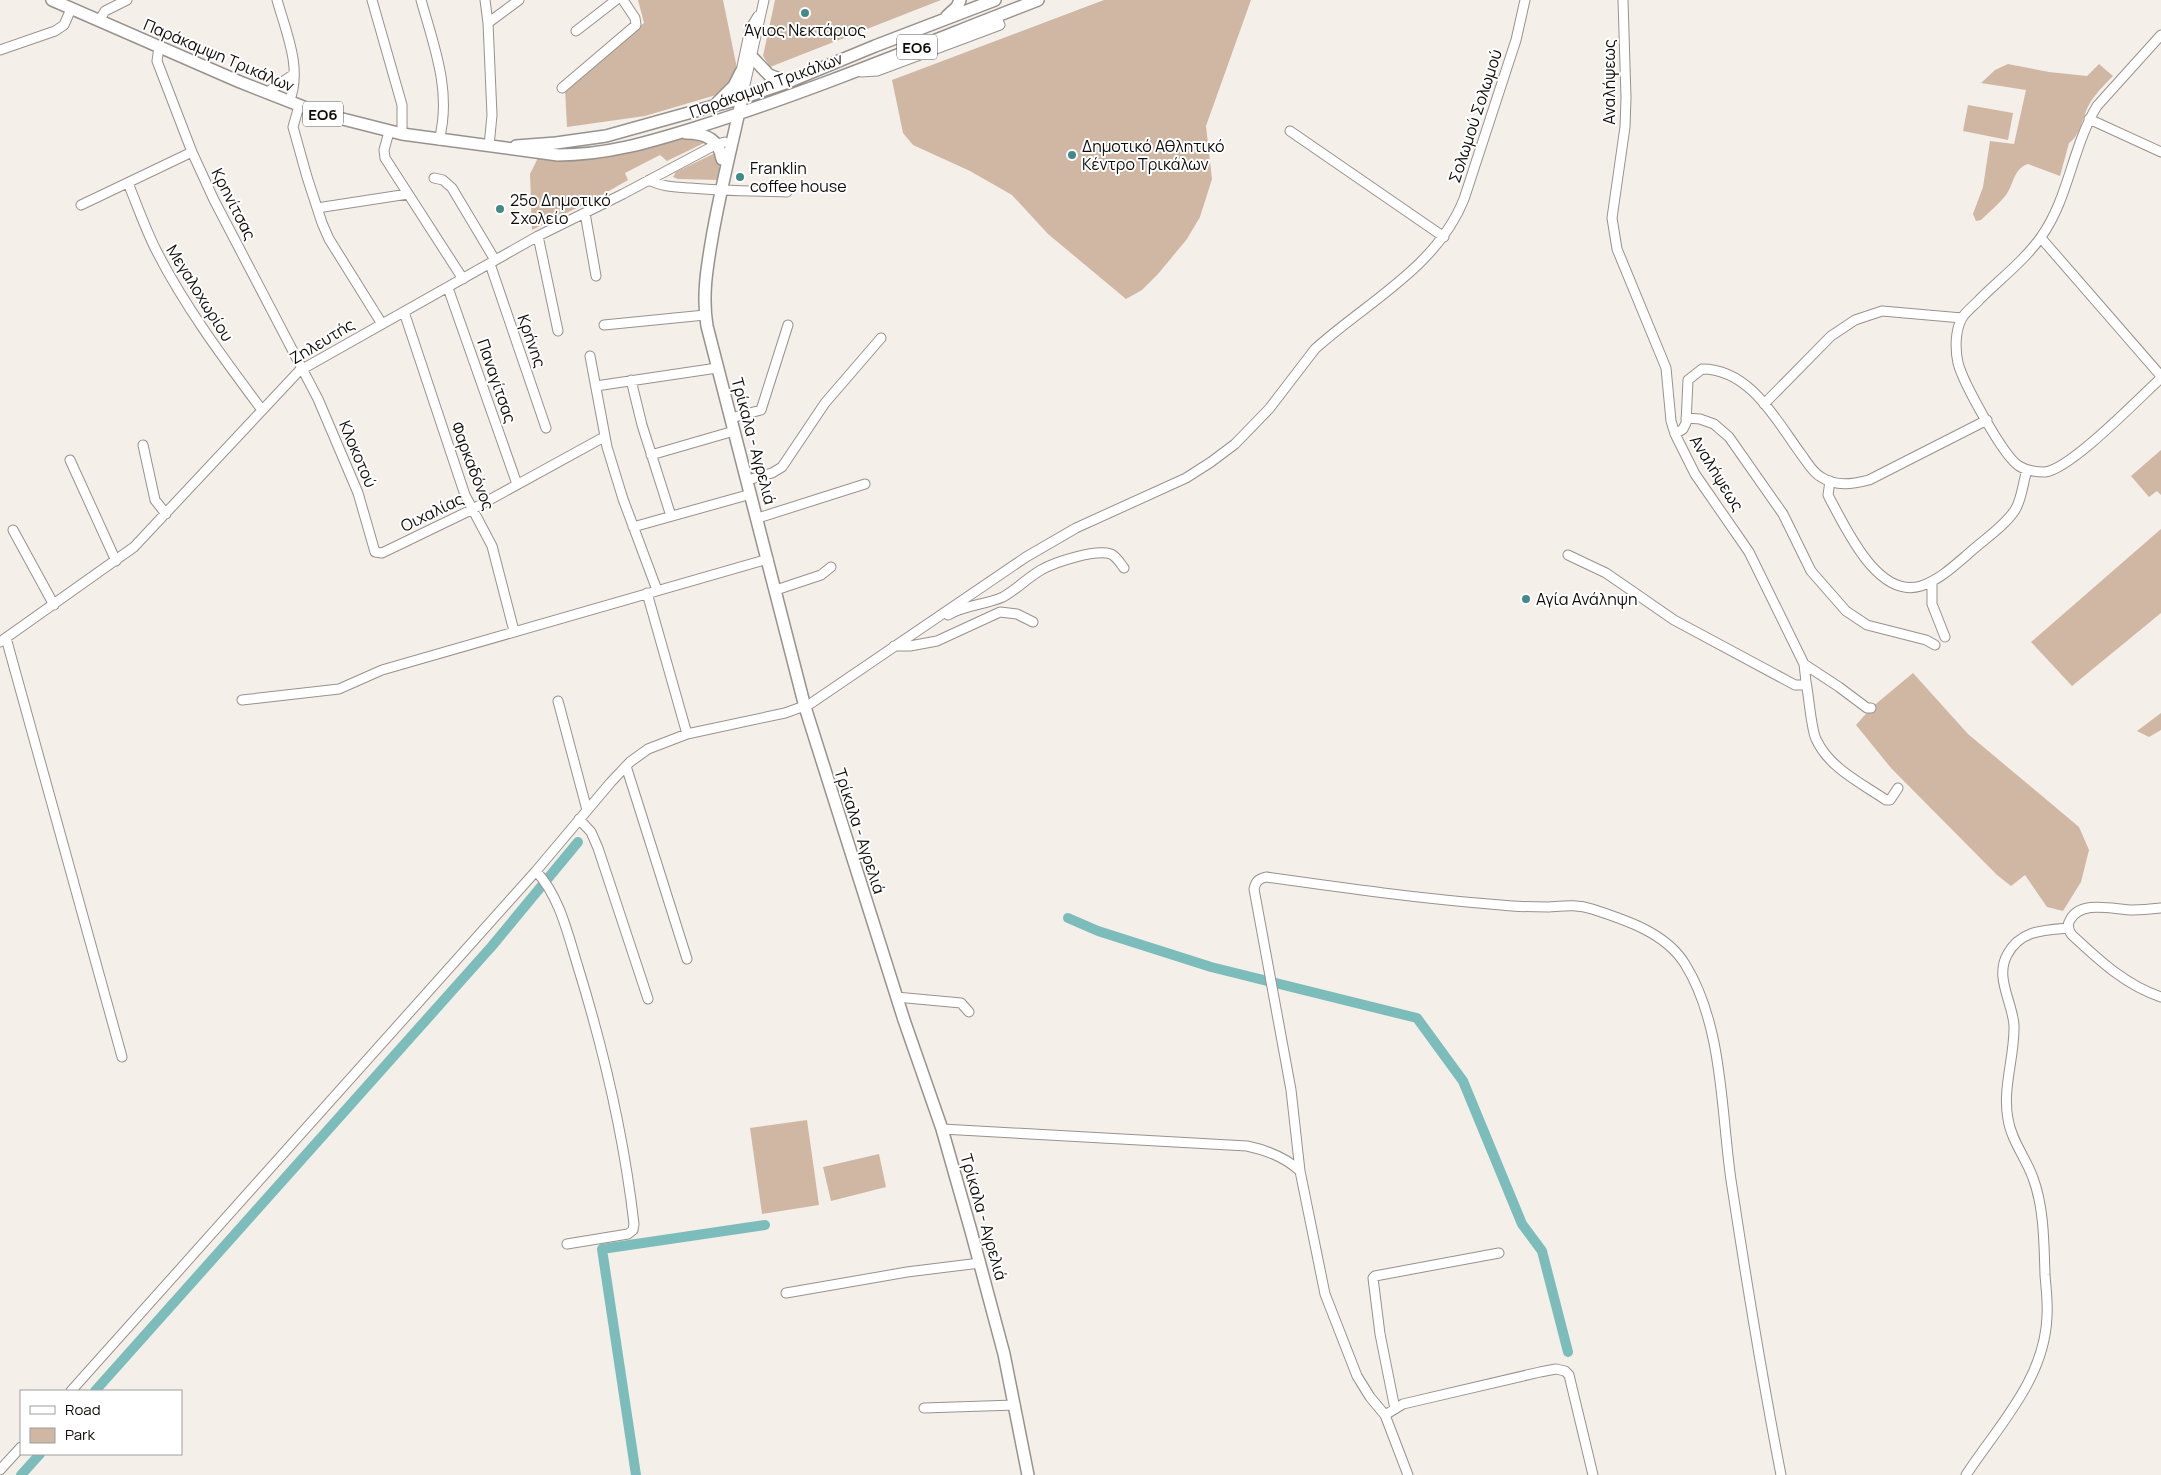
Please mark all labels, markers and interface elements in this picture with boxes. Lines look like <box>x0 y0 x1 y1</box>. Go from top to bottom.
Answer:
marker: Άγιος Νεκτάριος <box>799 7 811 19</box>
street label: Παράκαμψη Τρικάλων <box>140 13 298 97</box>
place label: Άγιος Νεκτάριος <box>744 19 866 41</box>
road number: ΕΟ6 <box>897 34 937 60</box>
street label: Αναλήψεως <box>1598 39 1620 125</box>
street label: Σολωμού Σολωμού <box>1443 46 1507 186</box>
street label: Παράκαμψη Τρικάλων <box>686 47 846 123</box>
road number: ΕΟ6 <box>303 102 343 126</box>
place label: Δημοτικό Αθλητικό Κέντρο Τρικάλων <box>1082 135 1224 175</box>
marker: Δημοτικό Αθλητικό Κέντρο Τρικάλων <box>1066 149 1078 161</box>
place label: Franklin coffee house <box>750 157 847 197</box>
street label: Κρηνίτσας <box>207 164 262 244</box>
marker: Franklin coffee house <box>734 171 746 183</box>
place label: 25ο Δημοτικό Σχολείο <box>510 189 611 229</box>
marker: 25ο Δημοτικό Σχολείο <box>494 203 506 215</box>
street label: Μεγαλοχωρίου <box>161 240 239 346</box>
street label: Κρήνης <box>513 311 551 371</box>
street label: Ζηλευτής <box>286 313 359 369</box>
street label: Παναγίτσας <box>472 336 522 426</box>
street label: Τρίκαλα - Αγρελιά <box>726 375 782 507</box>
street label: Κλοκοτού <box>334 417 382 491</box>
street label: Φαρκαδόνος <box>446 419 500 513</box>
street label: Αναλήψεως <box>1685 431 1749 515</box>
street label: Οιχαλίας <box>397 487 467 537</box>
place label: Αγία Ανάληψη <box>1536 588 1637 610</box>
marker: Αγία Ανάληψη <box>1520 593 1532 605</box>
street label: Τρίκαλα - Αγρελιά <box>829 765 891 897</box>
street label: Τρίκαλα - Αγρελιά <box>955 1151 1013 1283</box>
legend <box>20 1390 182 1455</box>
text: Road <box>65 1399 101 1420</box>
text: Park <box>65 1424 95 1445</box>

